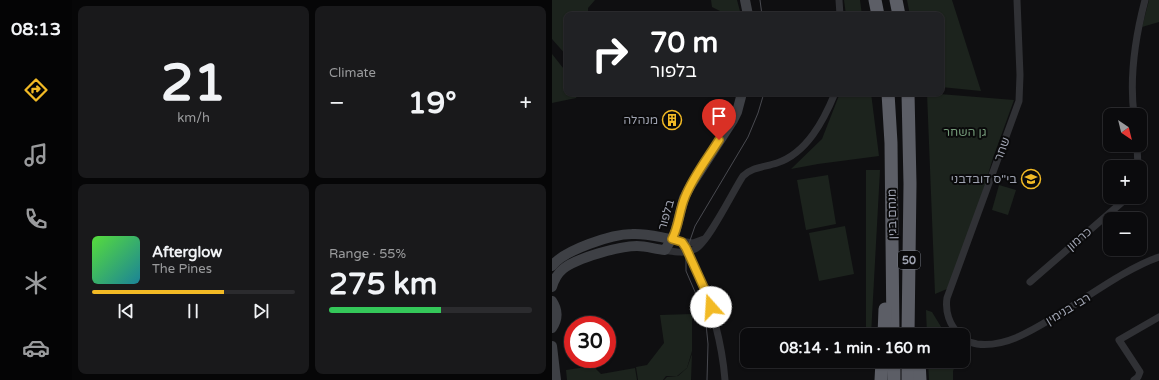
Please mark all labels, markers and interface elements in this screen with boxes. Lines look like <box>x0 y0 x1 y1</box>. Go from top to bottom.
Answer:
text: 08:13 <box>11 18 61 40</box>
text: 70 m <box>650 26 718 60</box>
icon: right <box>584 28 636 80</box>
text: 21 <box>161 52 226 115</box>
text: בלפור <box>650 60 697 82</box>
text: Climate <box>329 65 376 81</box>
icon: directions <box>22 76 50 104</box>
text: 19° <box>408 85 457 122</box>
text: − <box>329 90 345 116</box>
text: + <box>520 90 532 116</box>
pin <box>702 99 736 140</box>
icon: arrive <box>708 105 730 127</box>
north arrow <box>1103 108 1147 152</box>
map controls <box>1103 108 1147 256</box>
building icon: מנהלה <box>661 109 683 131</box>
text: km/h <box>177 110 210 126</box>
place label: מנהלה <box>623 113 658 127</box>
park label: גן השחר <box>943 125 987 139</box>
street label: שחר <box>991 135 1013 163</box>
icon: music <box>22 141 50 169</box>
button: + <box>1103 160 1147 204</box>
school or university icon: בי"ס דובדבני <box>1020 168 1042 190</box>
place label: בי"ס דובדבני <box>951 172 1017 186</box>
street label: מנחם בגין <box>885 189 899 239</box>
street label: בלפור <box>655 198 677 232</box>
icon: phone <box>22 205 50 233</box>
button: − <box>1103 212 1147 256</box>
street label: כרמון <box>1064 224 1094 254</box>
text: Afterglow <box>152 243 222 261</box>
text: Range · 55% <box>329 246 406 262</box>
road number: 50 <box>898 251 920 269</box>
text: The Pines <box>152 261 212 277</box>
text: 275 km <box>329 266 437 303</box>
icon: climate <box>22 269 50 297</box>
position arrow <box>690 286 732 328</box>
street label: רבי בנימין <box>1043 290 1093 328</box>
icon: previous <box>115 300 137 322</box>
icon: pause <box>182 300 204 322</box>
icon: next <box>250 300 272 322</box>
speed limit sign: 30 <box>564 316 616 368</box>
icon: car <box>22 334 50 362</box>
text: 08:14 · 1 min · 160 m <box>780 339 930 357</box>

